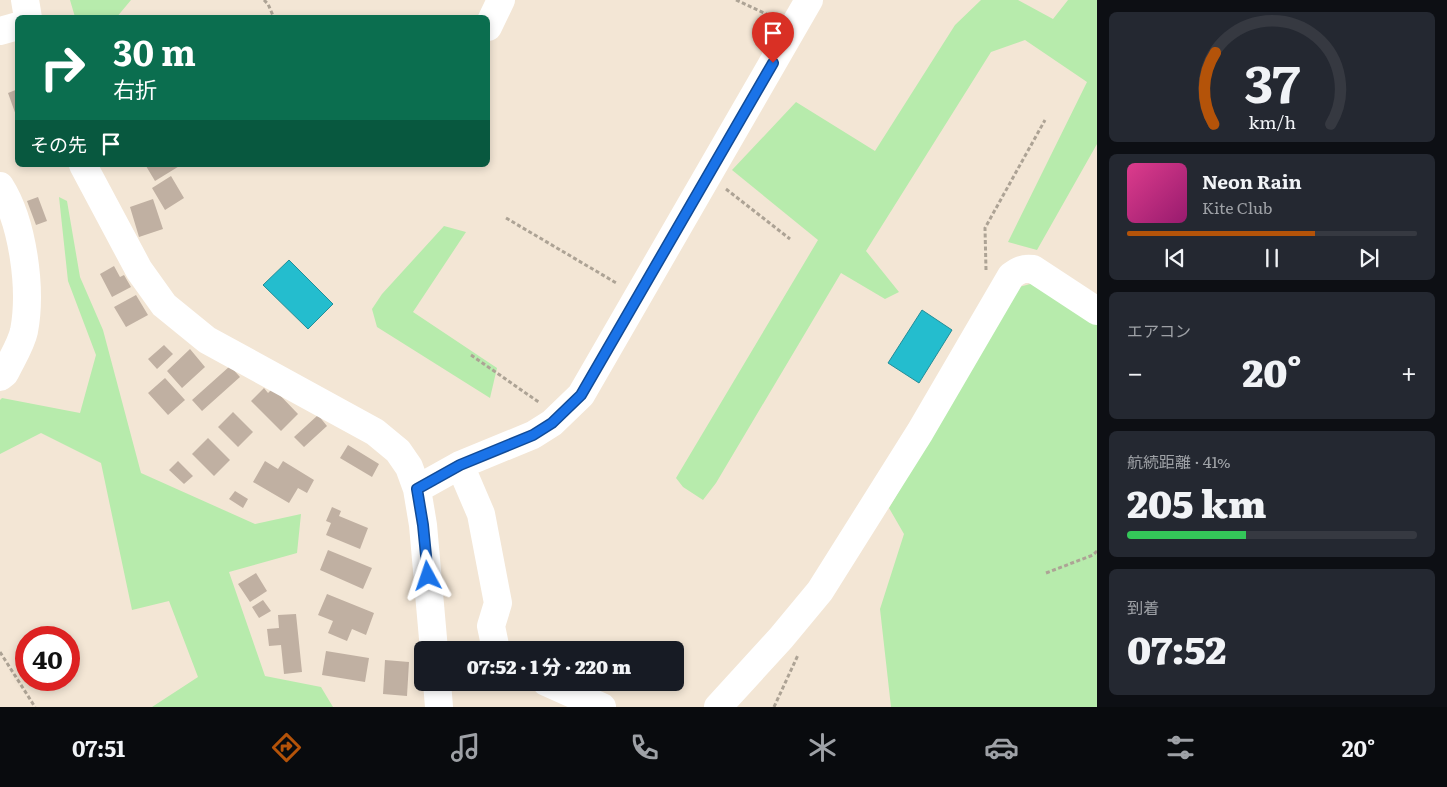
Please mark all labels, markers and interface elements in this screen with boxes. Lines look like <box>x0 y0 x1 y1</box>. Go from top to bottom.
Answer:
pin <box>752 12 794 63</box>
icon: arrive <box>759 19 787 47</box>
text: 30 m <box>113 25 196 77</box>
icon: right <box>30 35 95 100</box>
text: 37 <box>1244 42 1300 119</box>
text: 右折 <box>113 72 157 105</box>
text: km/h <box>1248 108 1296 135</box>
text: その先 <box>30 130 87 158</box>
icon: arrive <box>97 130 125 158</box>
text: Neon Rain <box>1202 167 1302 195</box>
text: Kite Club <box>1202 195 1273 219</box>
icon: previous <box>1161 244 1189 272</box>
icon: pause <box>1258 244 1286 272</box>
icon: next <box>1355 244 1383 272</box>
text: エアコン <box>1127 318 1191 342</box>
text: 20° <box>1242 342 1302 399</box>
text: − <box>1127 350 1143 392</box>
text: + <box>1401 350 1417 392</box>
text: 航続距離 · 41% <box>1127 449 1231 473</box>
text: 205 km <box>1127 473 1267 530</box>
position arrow <box>401 549 453 601</box>
text: 到着 <box>1127 595 1159 619</box>
text: 07:52 <box>1127 619 1226 676</box>
speed limit sign: 40 <box>15 626 80 691</box>
text: 07:52 · 1 分 · 220 m <box>467 652 631 680</box>
icon: directions <box>269 730 304 765</box>
icon: music <box>448 730 483 765</box>
icon: phone <box>627 730 662 765</box>
icon: climate <box>805 730 840 765</box>
icon: car <box>984 730 1019 765</box>
icon: filters <box>1163 730 1198 765</box>
text: 07:51 <box>72 731 125 764</box>
text: 20° <box>1342 731 1375 764</box>

